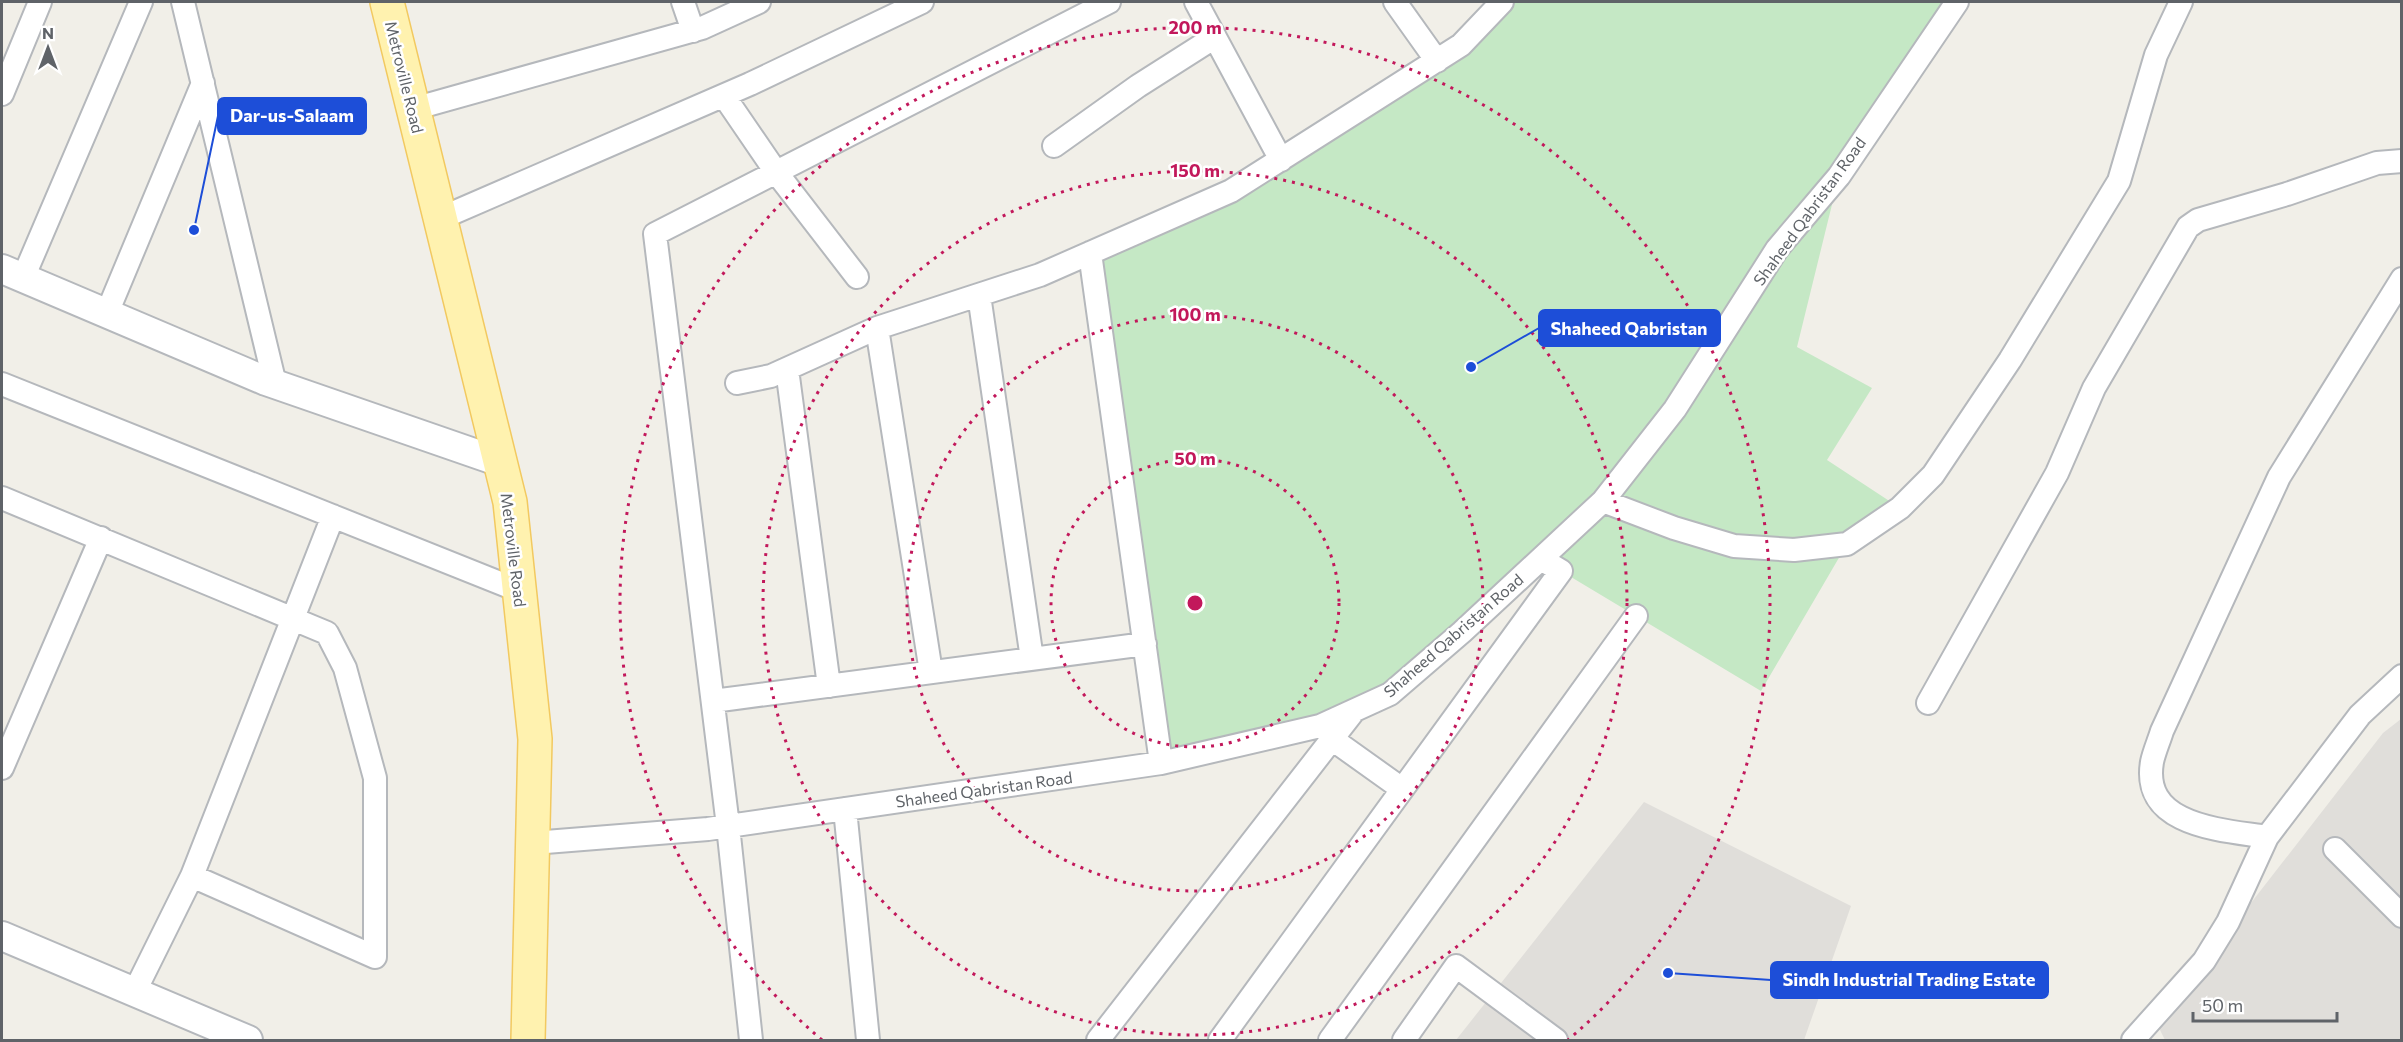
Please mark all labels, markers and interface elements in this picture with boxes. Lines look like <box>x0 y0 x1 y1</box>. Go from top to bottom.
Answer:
text: 200 m <box>1168 16 1222 38</box>
north arrow <box>18 18 78 78</box>
street label: Metroville Road <box>382 19 428 135</box>
text: N <box>42 23 54 42</box>
callout: Dar-us-Salaam <box>218 98 366 134</box>
text: Dar-us-Salaam <box>230 104 354 126</box>
street label: Shaheed Qabristan Road <box>1749 133 1869 289</box>
text: 150 m <box>1170 159 1220 181</box>
text: 100 m <box>1169 303 1221 325</box>
callout: Shaheed Qabristan <box>1539 310 1720 346</box>
text: Shaheed Qabristan <box>1550 317 1708 339</box>
text: 50 m <box>1174 447 1216 469</box>
street label: Metroville Road <box>498 492 530 608</box>
street label: Shaheed Qabristan Road <box>1379 569 1527 701</box>
centre of rings <box>1185 593 1205 613</box>
street label: Shaheed Qabristan Road <box>894 767 1074 811</box>
callout: Sindh Industrial Trading Estate <box>1771 962 2048 998</box>
text: Sindh Industrial Trading Estate <box>1782 968 2036 990</box>
scale bar <box>2193 985 2337 1023</box>
text: 50 m <box>2202 994 2243 1016</box>

